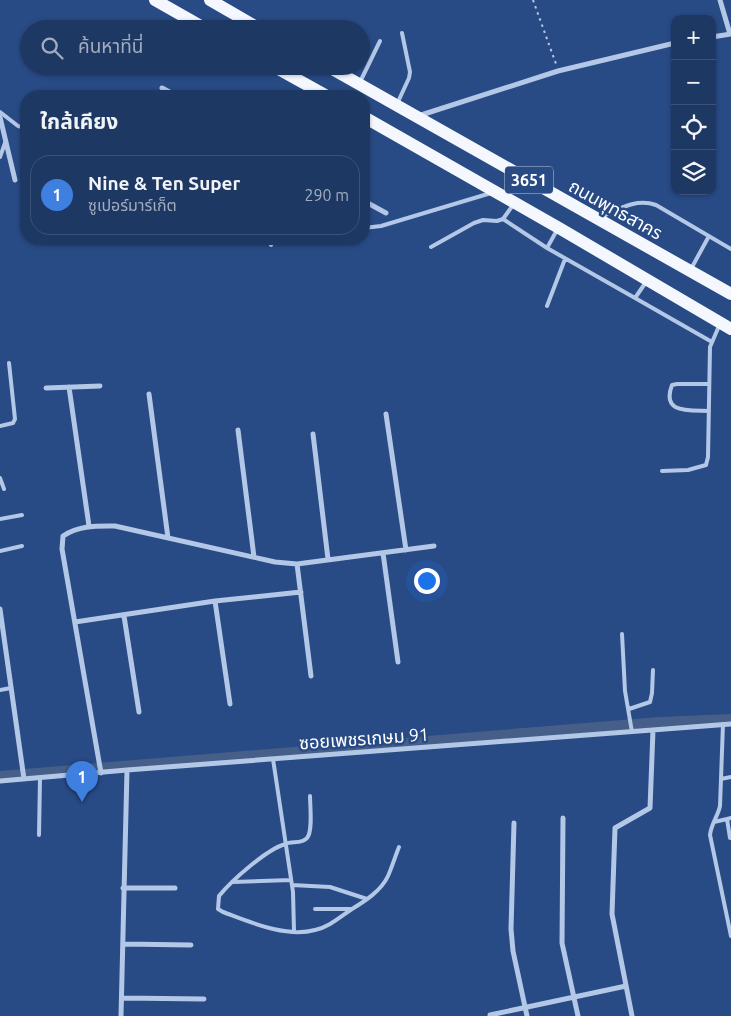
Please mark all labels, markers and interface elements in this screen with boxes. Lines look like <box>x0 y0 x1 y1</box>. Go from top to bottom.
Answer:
map controls <box>671 15 716 195</box>
button: + <box>671 15 716 60</box>
search box <box>20 20 370 75</box>
icon: search <box>38 34 66 62</box>
text: ค้นหาที่นี่ <box>78 35 143 57</box>
button: − <box>671 60 716 105</box>
button: locate <box>671 105 716 150</box>
text: ใกล้เคียง <box>40 109 118 133</box>
button: layers <box>671 150 716 195</box>
road number: 3651 <box>505 166 553 194</box>
text: Nine & Ten Super <box>88 172 240 194</box>
street label: ถนนพุทธสาคร <box>565 175 666 245</box>
text: 1 <box>52 186 62 204</box>
text: 290 m <box>304 186 349 204</box>
text: ซูเปอร์มาร์เก็ต <box>88 196 177 214</box>
your location <box>414 568 440 594</box>
street label: ซอยเพชรเกษม 91 <box>298 723 430 753</box>
pin: 1 <box>66 761 98 802</box>

